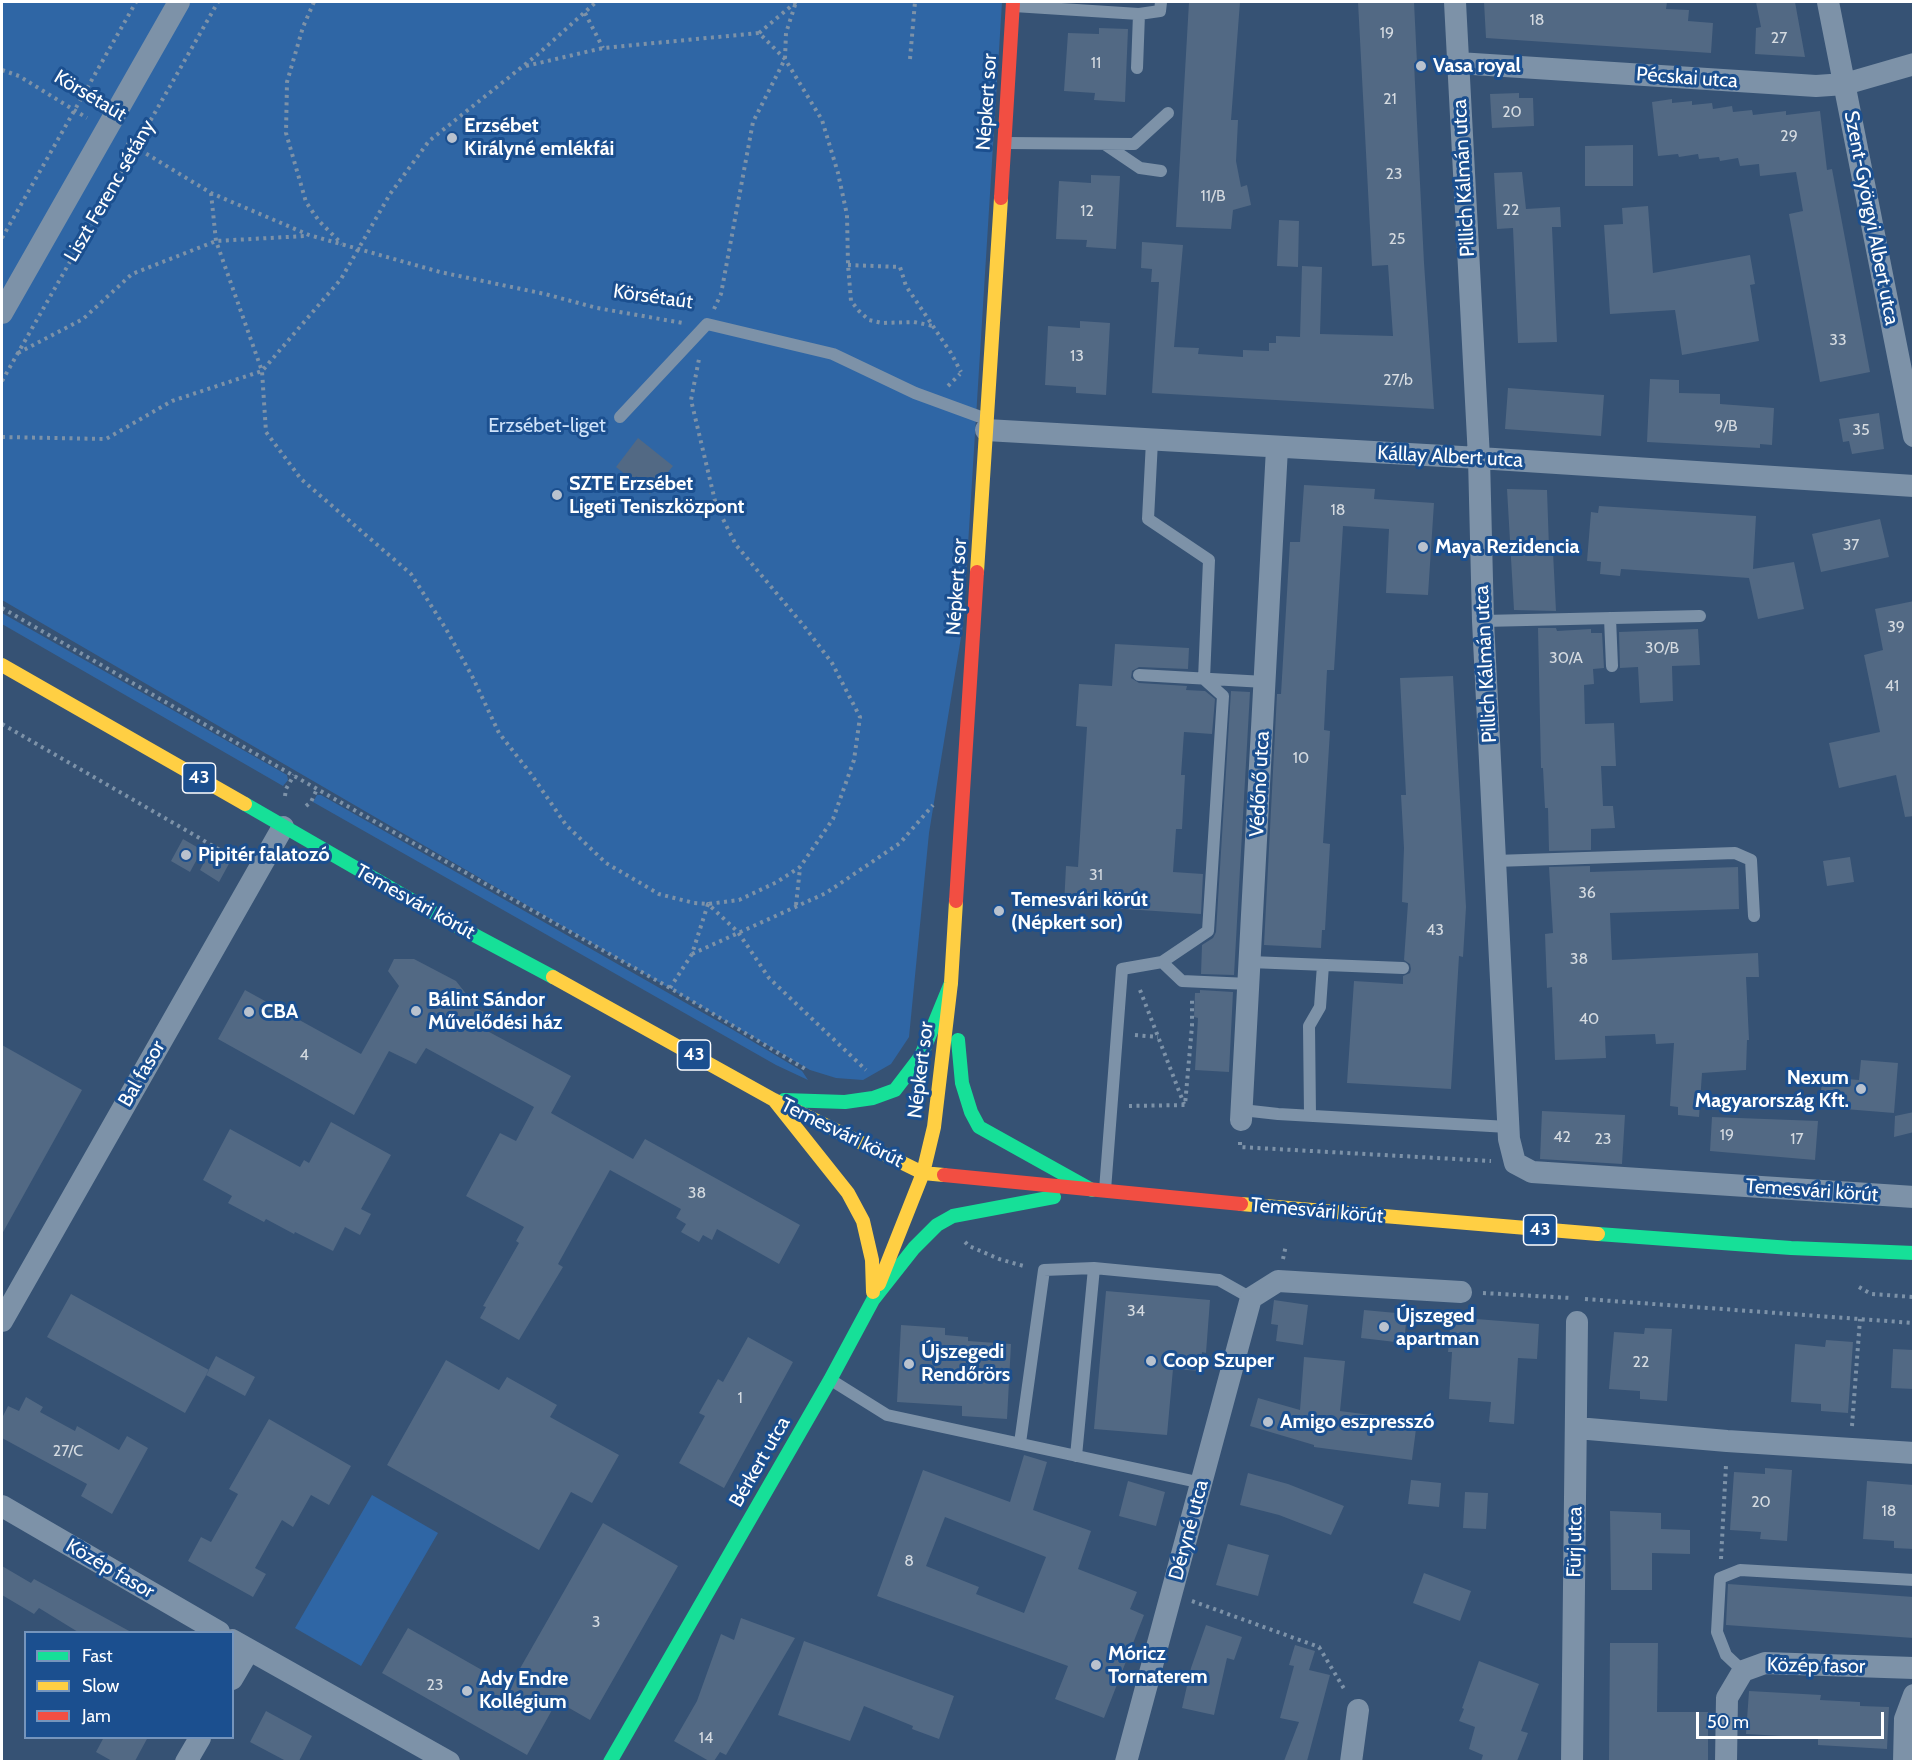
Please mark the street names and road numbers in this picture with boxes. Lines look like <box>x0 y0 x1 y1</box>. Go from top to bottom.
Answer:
street label: Népkert sor <box>972 53 1002 151</box>
street label: Pécskai utca <box>1635 62 1739 94</box>
street label: Körsétaút <box>50 65 130 127</box>
street label: Pillich Kálmán utca <box>1448 99 1480 257</box>
street label: Szent-Györgyi Albert utca <box>1838 109 1904 327</box>
street label: Liszt Ferenc sétány <box>60 116 160 266</box>
street label: Körsétaút <box>612 280 694 314</box>
street label: Kállay Albert utca <box>1377 441 1523 473</box>
street label: Népkert sor <box>942 538 972 636</box>
street label: Pillich Kálmán utca <box>1470 585 1502 743</box>
street label: Védőnő utca <box>1245 731 1275 837</box>
road number: 43 <box>182 763 216 793</box>
street label: Temesvári körút <box>351 859 479 945</box>
street label: Népkert sor <box>903 1020 939 1120</box>
street label: Bal fasor <box>113 1037 171 1111</box>
road number: 43 <box>678 1040 710 1070</box>
street label: Temesvári körút <box>777 1093 907 1173</box>
street label: Temesvári körút <box>1745 1174 1879 1208</box>
street label: Temesvári körút <box>1250 1193 1384 1229</box>
road number: 43 <box>1524 1215 1556 1245</box>
street label: Bérkert utca <box>724 1412 796 1512</box>
street label: Déryné utca <box>1164 1477 1214 1583</box>
street label: Fürj utca <box>1562 1506 1588 1578</box>
street label: Közép fasor <box>61 1534 159 1604</box>
street label: Közép fasor <box>1767 1653 1865 1679</box>

